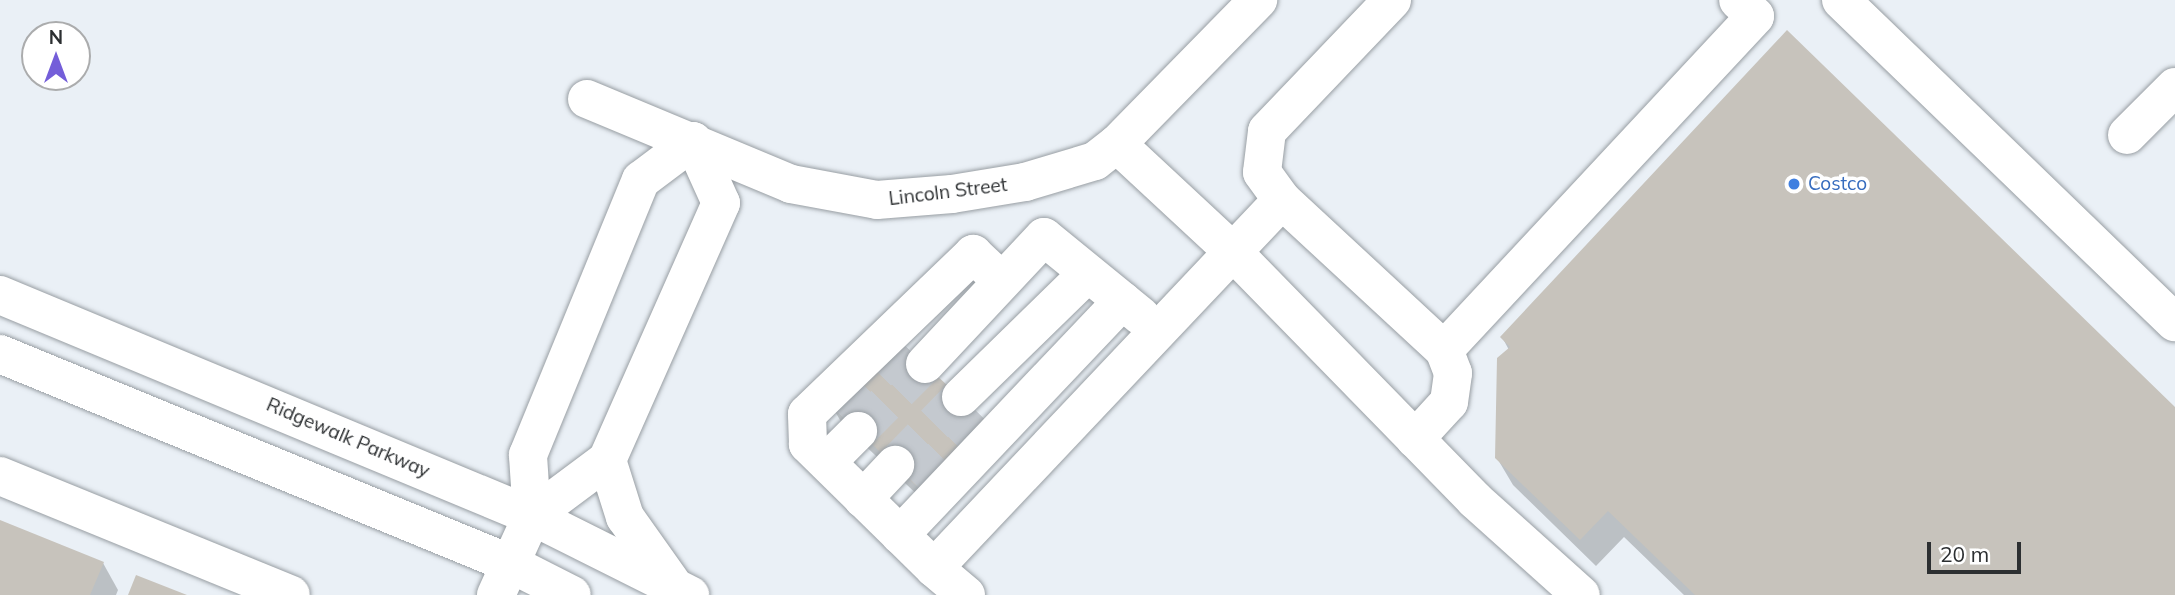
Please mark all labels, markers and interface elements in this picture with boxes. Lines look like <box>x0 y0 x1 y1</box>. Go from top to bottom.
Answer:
north arrow <box>21 21 91 91</box>
text: N <box>49 25 63 49</box>
street label: Lincoln Street <box>887 173 1009 211</box>
place label: Costco <box>1808 173 1867 195</box>
marker: Costco <box>1786 176 1802 192</box>
street label: Ridgewalk Parkway <box>263 393 433 483</box>
scale bar <box>1930 528 2024 572</box>
text: 20 m <box>1940 541 1989 567</box>

